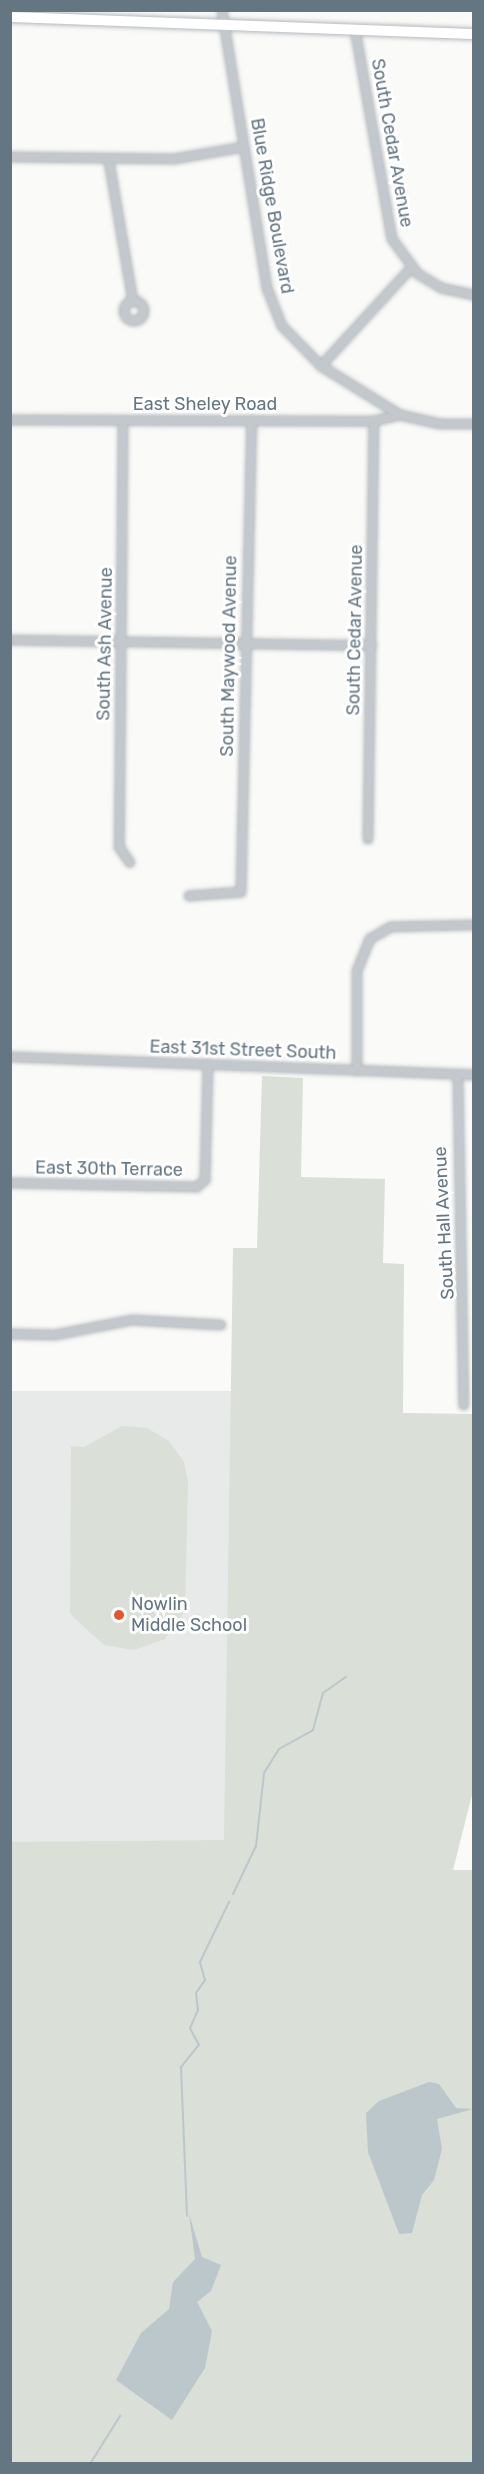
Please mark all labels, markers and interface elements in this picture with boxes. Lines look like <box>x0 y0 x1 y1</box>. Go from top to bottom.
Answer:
street label: South Cedar Avenue <box>366 57 418 229</box>
street label: Blue Ridge Boulevard <box>246 116 298 296</box>
street label: East Sheley Road <box>133 393 277 415</box>
street label: South Cedar Avenue <box>343 544 367 716</box>
street label: South Maywood Avenue <box>216 555 242 757</box>
street label: South Ash Avenue <box>93 567 117 721</box>
street label: East 31st Street South <box>149 1036 337 1064</box>
street label: South Hall Avenue <box>429 1146 459 1300</box>
street label: East 30th Terrace <box>35 1157 183 1181</box>
place label: Nowlin Middle School <box>131 1594 247 1636</box>
marker: Nowlin Middle School <box>112 1608 126 1622</box>

